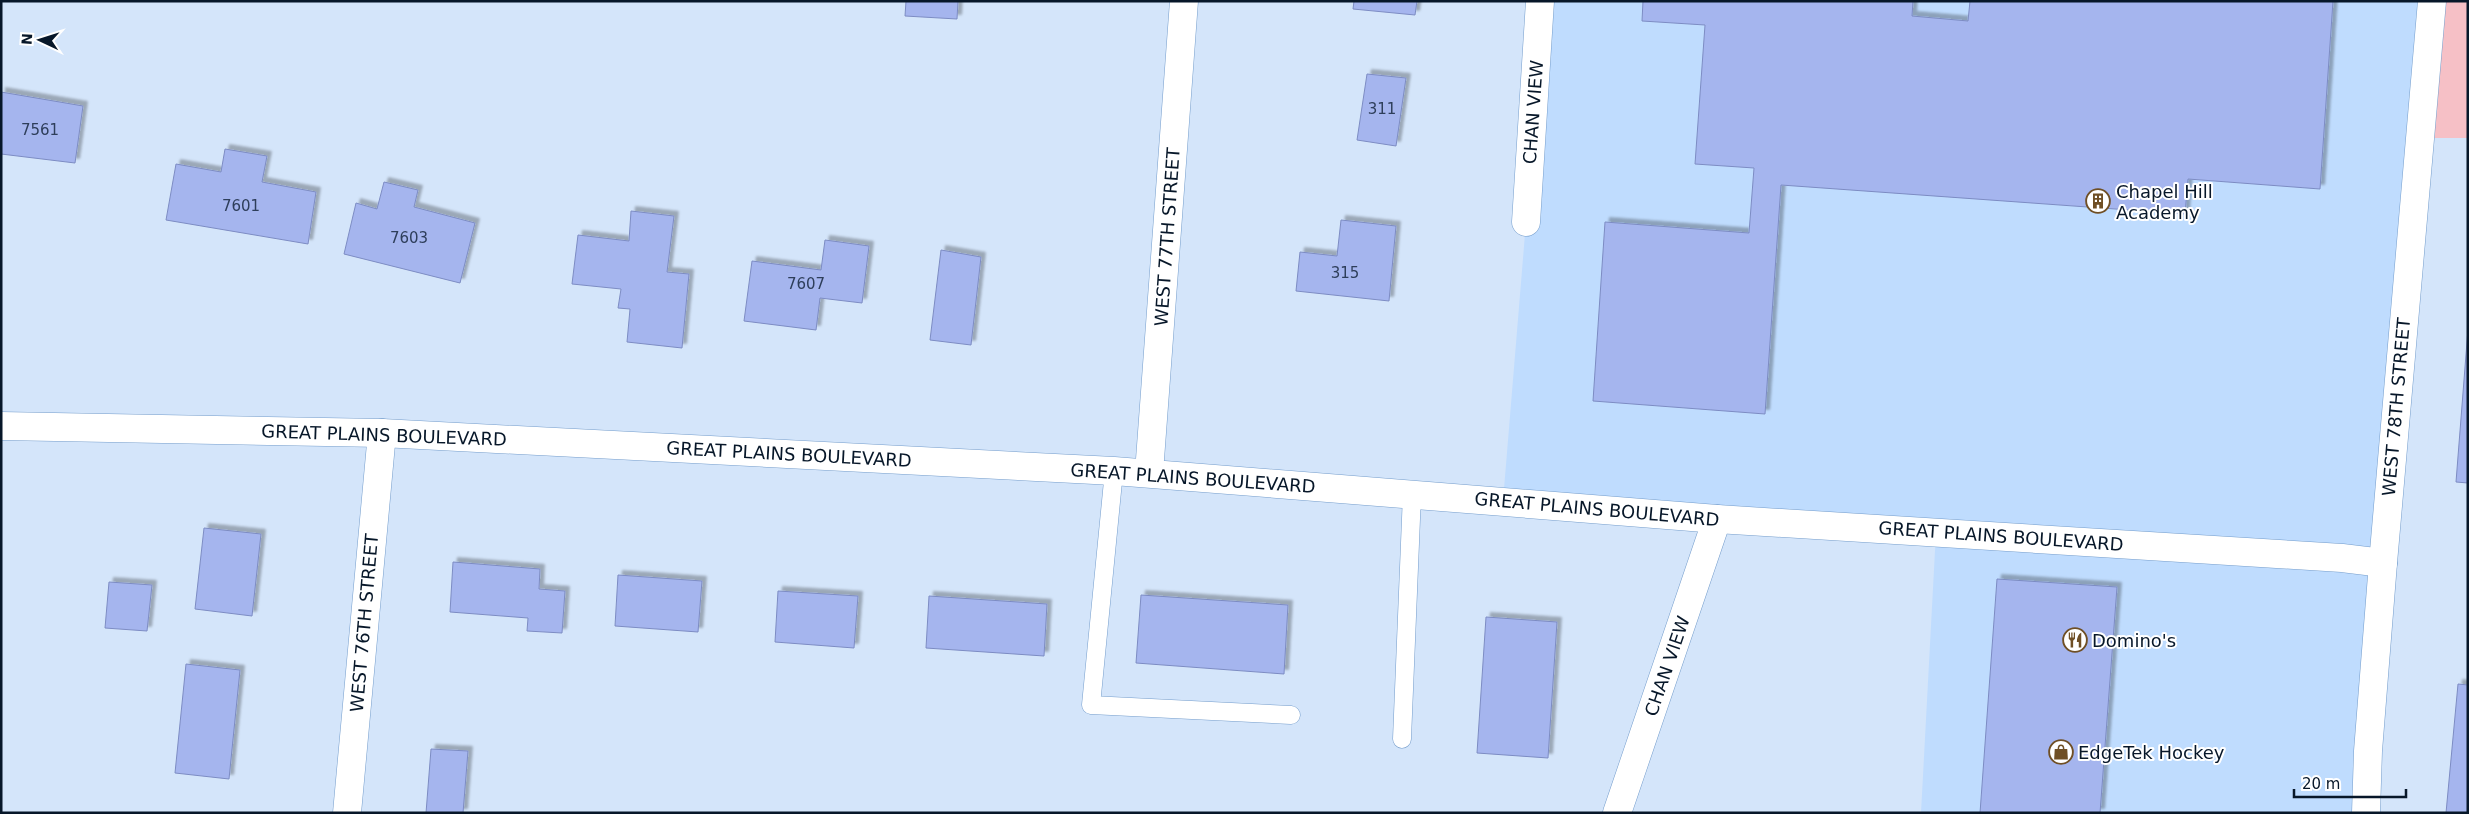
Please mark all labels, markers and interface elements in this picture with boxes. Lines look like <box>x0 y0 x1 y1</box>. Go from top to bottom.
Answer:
north arrow <box>15 15 65 65</box>
text: N <box>19 33 35 45</box>
street label: CHAN VIEW <box>1519 59 1547 165</box>
house number: 311 <box>1368 100 1396 118</box>
house number: 7561 <box>21 121 59 139</box>
street label: WEST 77TH STREET <box>1150 146 1184 327</box>
place label: Chapel Hill Academy <box>2116 181 2213 223</box>
building icon: Chapel Hill Academy <box>2085 188 2111 214</box>
house number: 7601 <box>222 197 260 215</box>
house number: 7603 <box>390 229 428 247</box>
house number: 315 <box>1331 264 1359 282</box>
house number: 7607 <box>787 275 825 293</box>
street label: WEST 78TH STREET <box>2378 316 2414 497</box>
street label: GREAT PLAINS BOULEVARD <box>261 420 507 450</box>
street label: GREAT PLAINS BOULEVARD <box>666 437 912 471</box>
street label: GREAT PLAINS BOULEVARD <box>1070 459 1316 497</box>
street label: GREAT PLAINS BOULEVARD <box>1474 488 1720 530</box>
street label: GREAT PLAINS BOULEVARD <box>1878 517 2124 555</box>
street label: WEST 76TH STREET <box>346 532 382 713</box>
street label: CHAN VIEW <box>1640 613 1694 719</box>
restaurant icon: Domino's <box>2062 627 2088 653</box>
place label: Domino's <box>2092 630 2176 651</box>
shop icon: EdgeTek Hockey <box>2048 739 2074 765</box>
place label: EdgeTek Hockey <box>2078 742 2225 763</box>
scale bar <box>2294 766 2406 798</box>
text: 20 m <box>2302 775 2340 793</box>

